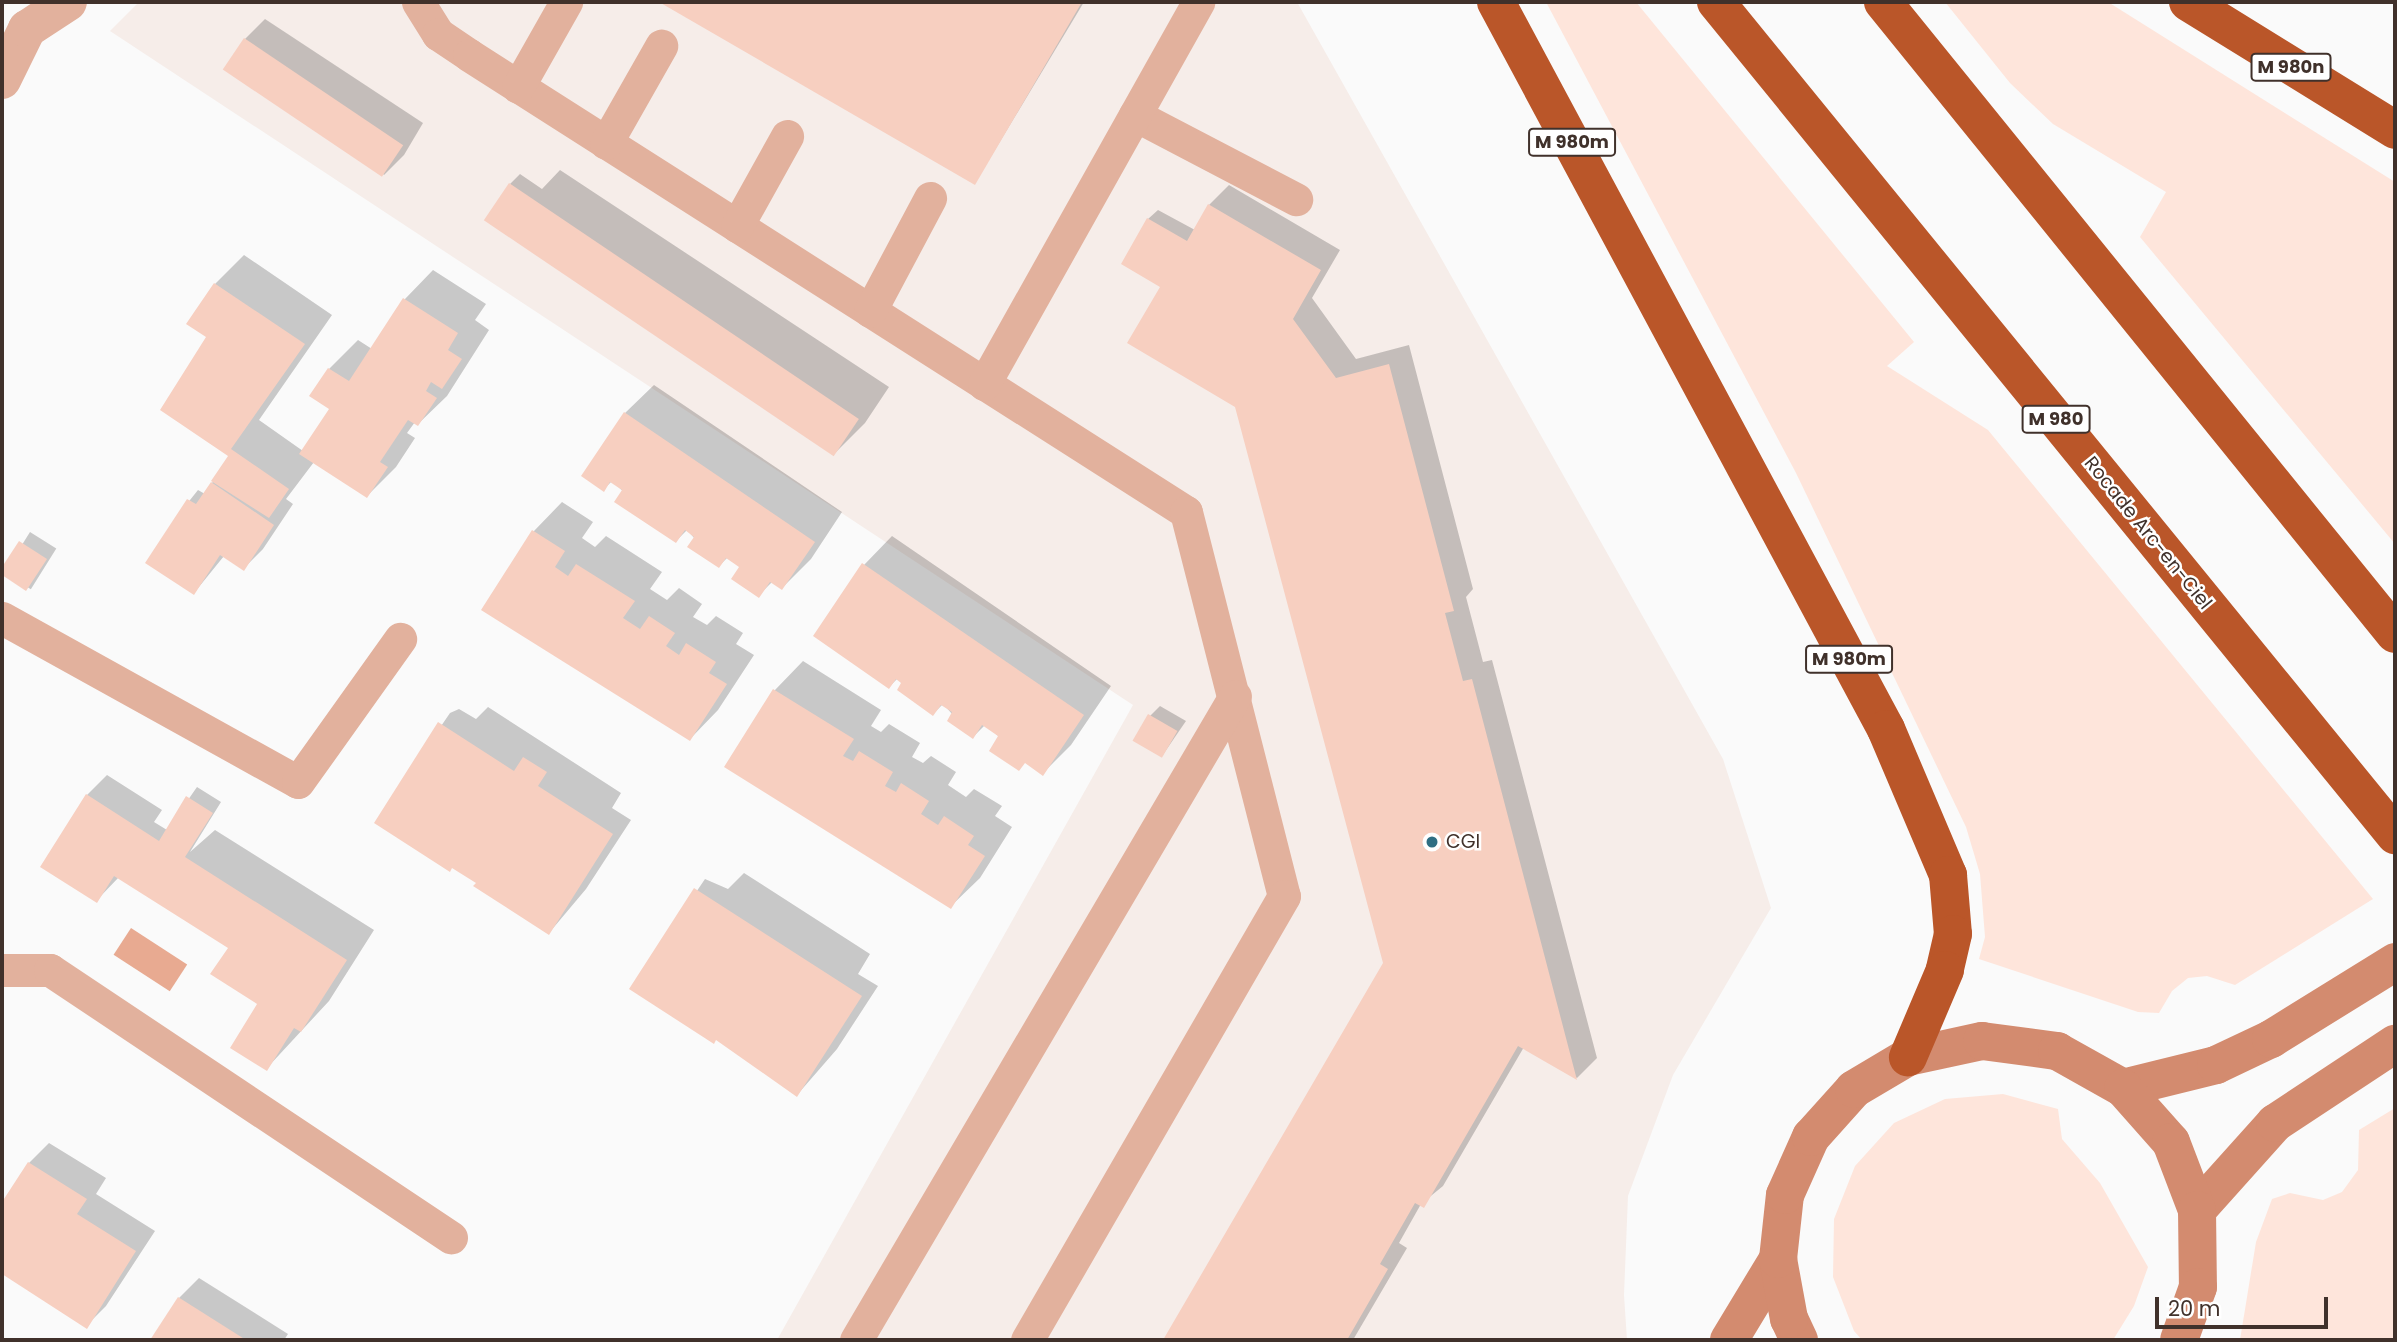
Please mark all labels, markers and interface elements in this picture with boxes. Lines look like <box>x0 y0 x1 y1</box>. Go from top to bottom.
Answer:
road number: M 980n <box>2249 52 2333 82</box>
road number: M 980m <box>1526 127 1618 156</box>
road number: M 980 <box>2021 404 2091 433</box>
street label: Rocade Arc-en-Ciel <box>2079 452 2217 614</box>
road number: M 980m <box>1804 644 1895 674</box>
place label: CGI <box>1446 831 1480 853</box>
marker: CGI <box>1424 834 1440 850</box>
scale bar <box>2159 1282 2332 1326</box>
text: 20 m <box>2168 1294 2221 1323</box>

